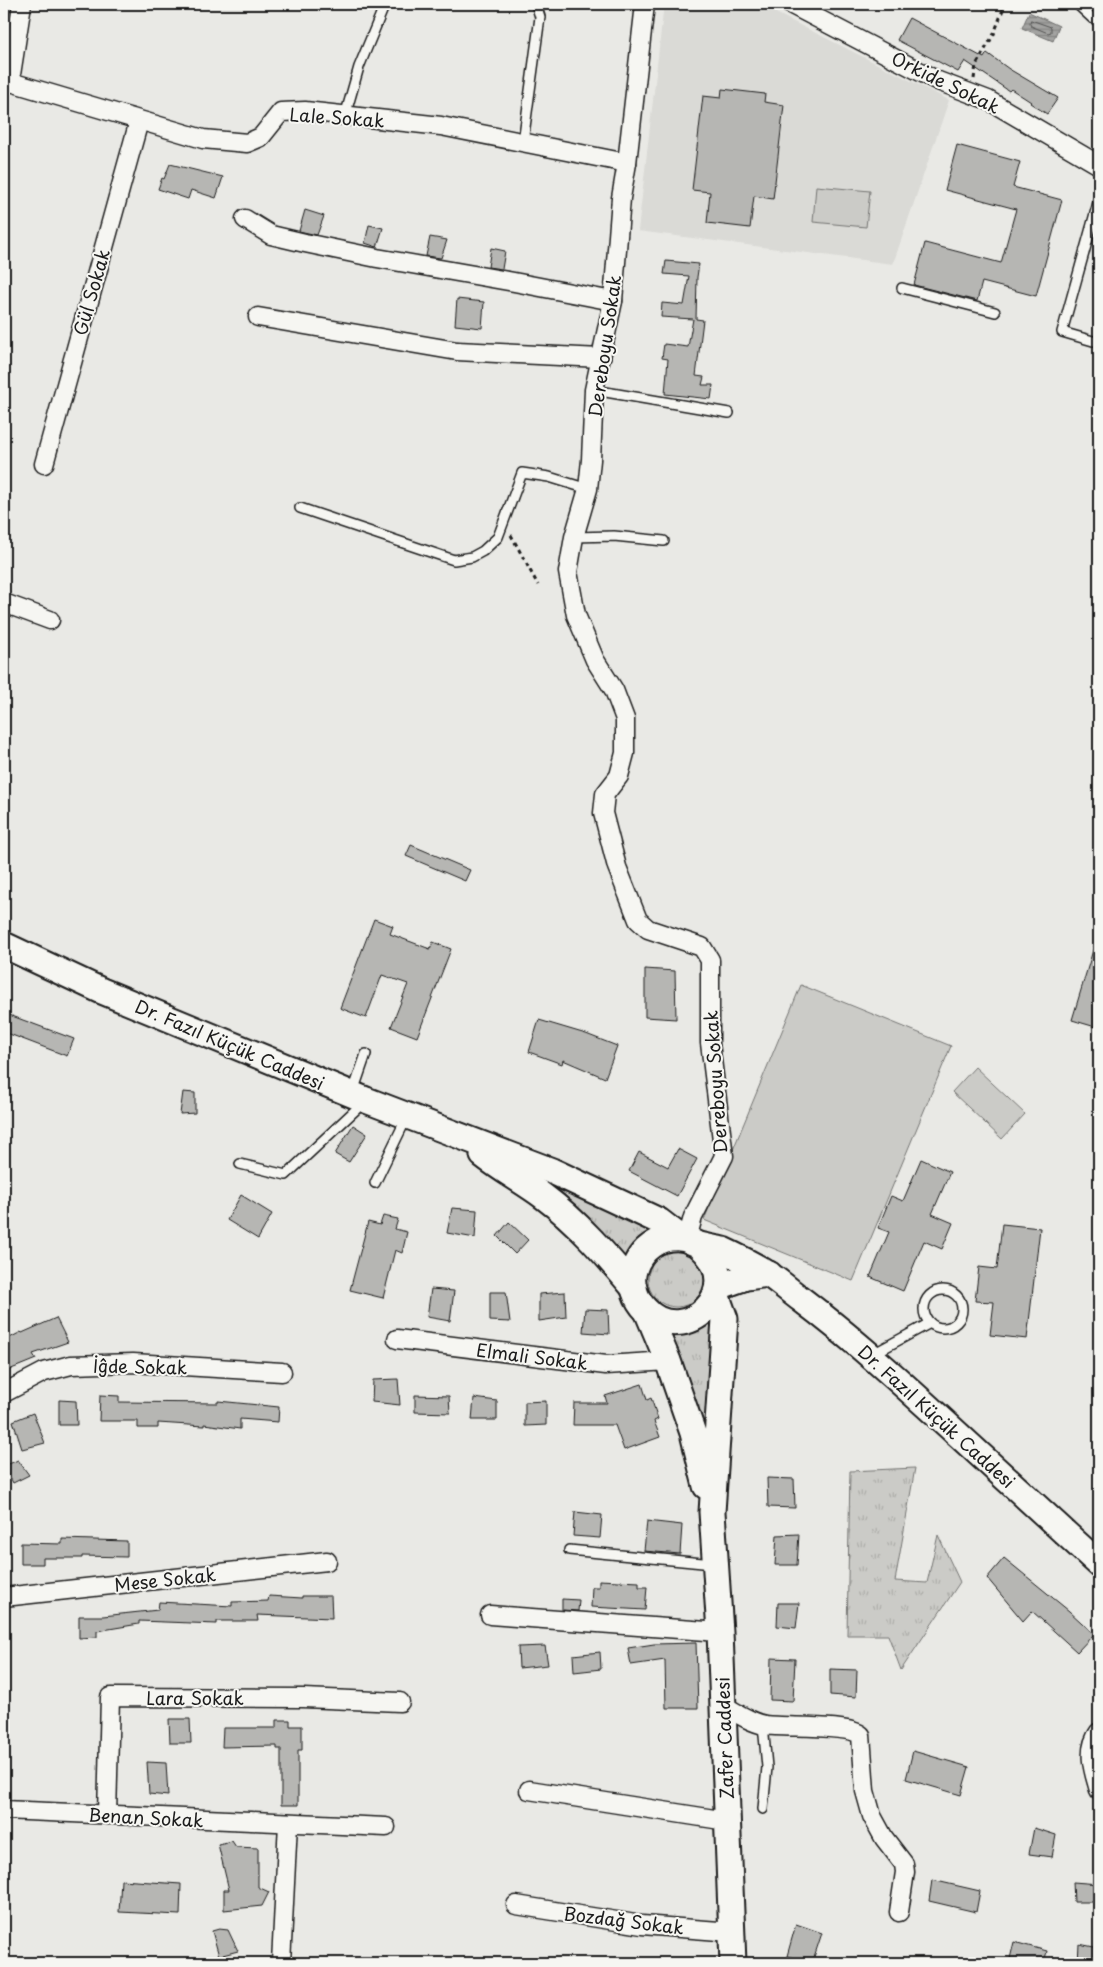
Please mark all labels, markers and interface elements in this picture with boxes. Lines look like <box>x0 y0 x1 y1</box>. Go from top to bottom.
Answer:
street label: Orkide Sokak <box>887 44 1005 120</box>
street label: Lale Sokak <box>289 100 385 134</box>
street label: Gül Sokak <box>66 246 116 338</box>
street label: Dereboyu Sokak <box>581 273 627 419</box>
street label: Dr. Fazıl Küçük Caddesi <box>131 992 329 1096</box>
street label: Dereboyu Sokak <box>697 1010 733 1154</box>
street label: Elmali Sokak <box>475 1336 589 1376</box>
street label: Dr. Fazıl Küçük Caddesi <box>852 1338 1022 1494</box>
street label: İĝde Sokak <box>93 1352 187 1380</box>
street label: Mese Sokak <box>113 1560 217 1598</box>
street label: Zafer Caddesi <box>708 1676 740 1800</box>
street label: Lara Sokak <box>146 1684 244 1711</box>
street label: Benan Sokak <box>88 1801 204 1833</box>
street label: Bozdağ Sokak <box>562 1899 686 1941</box>

